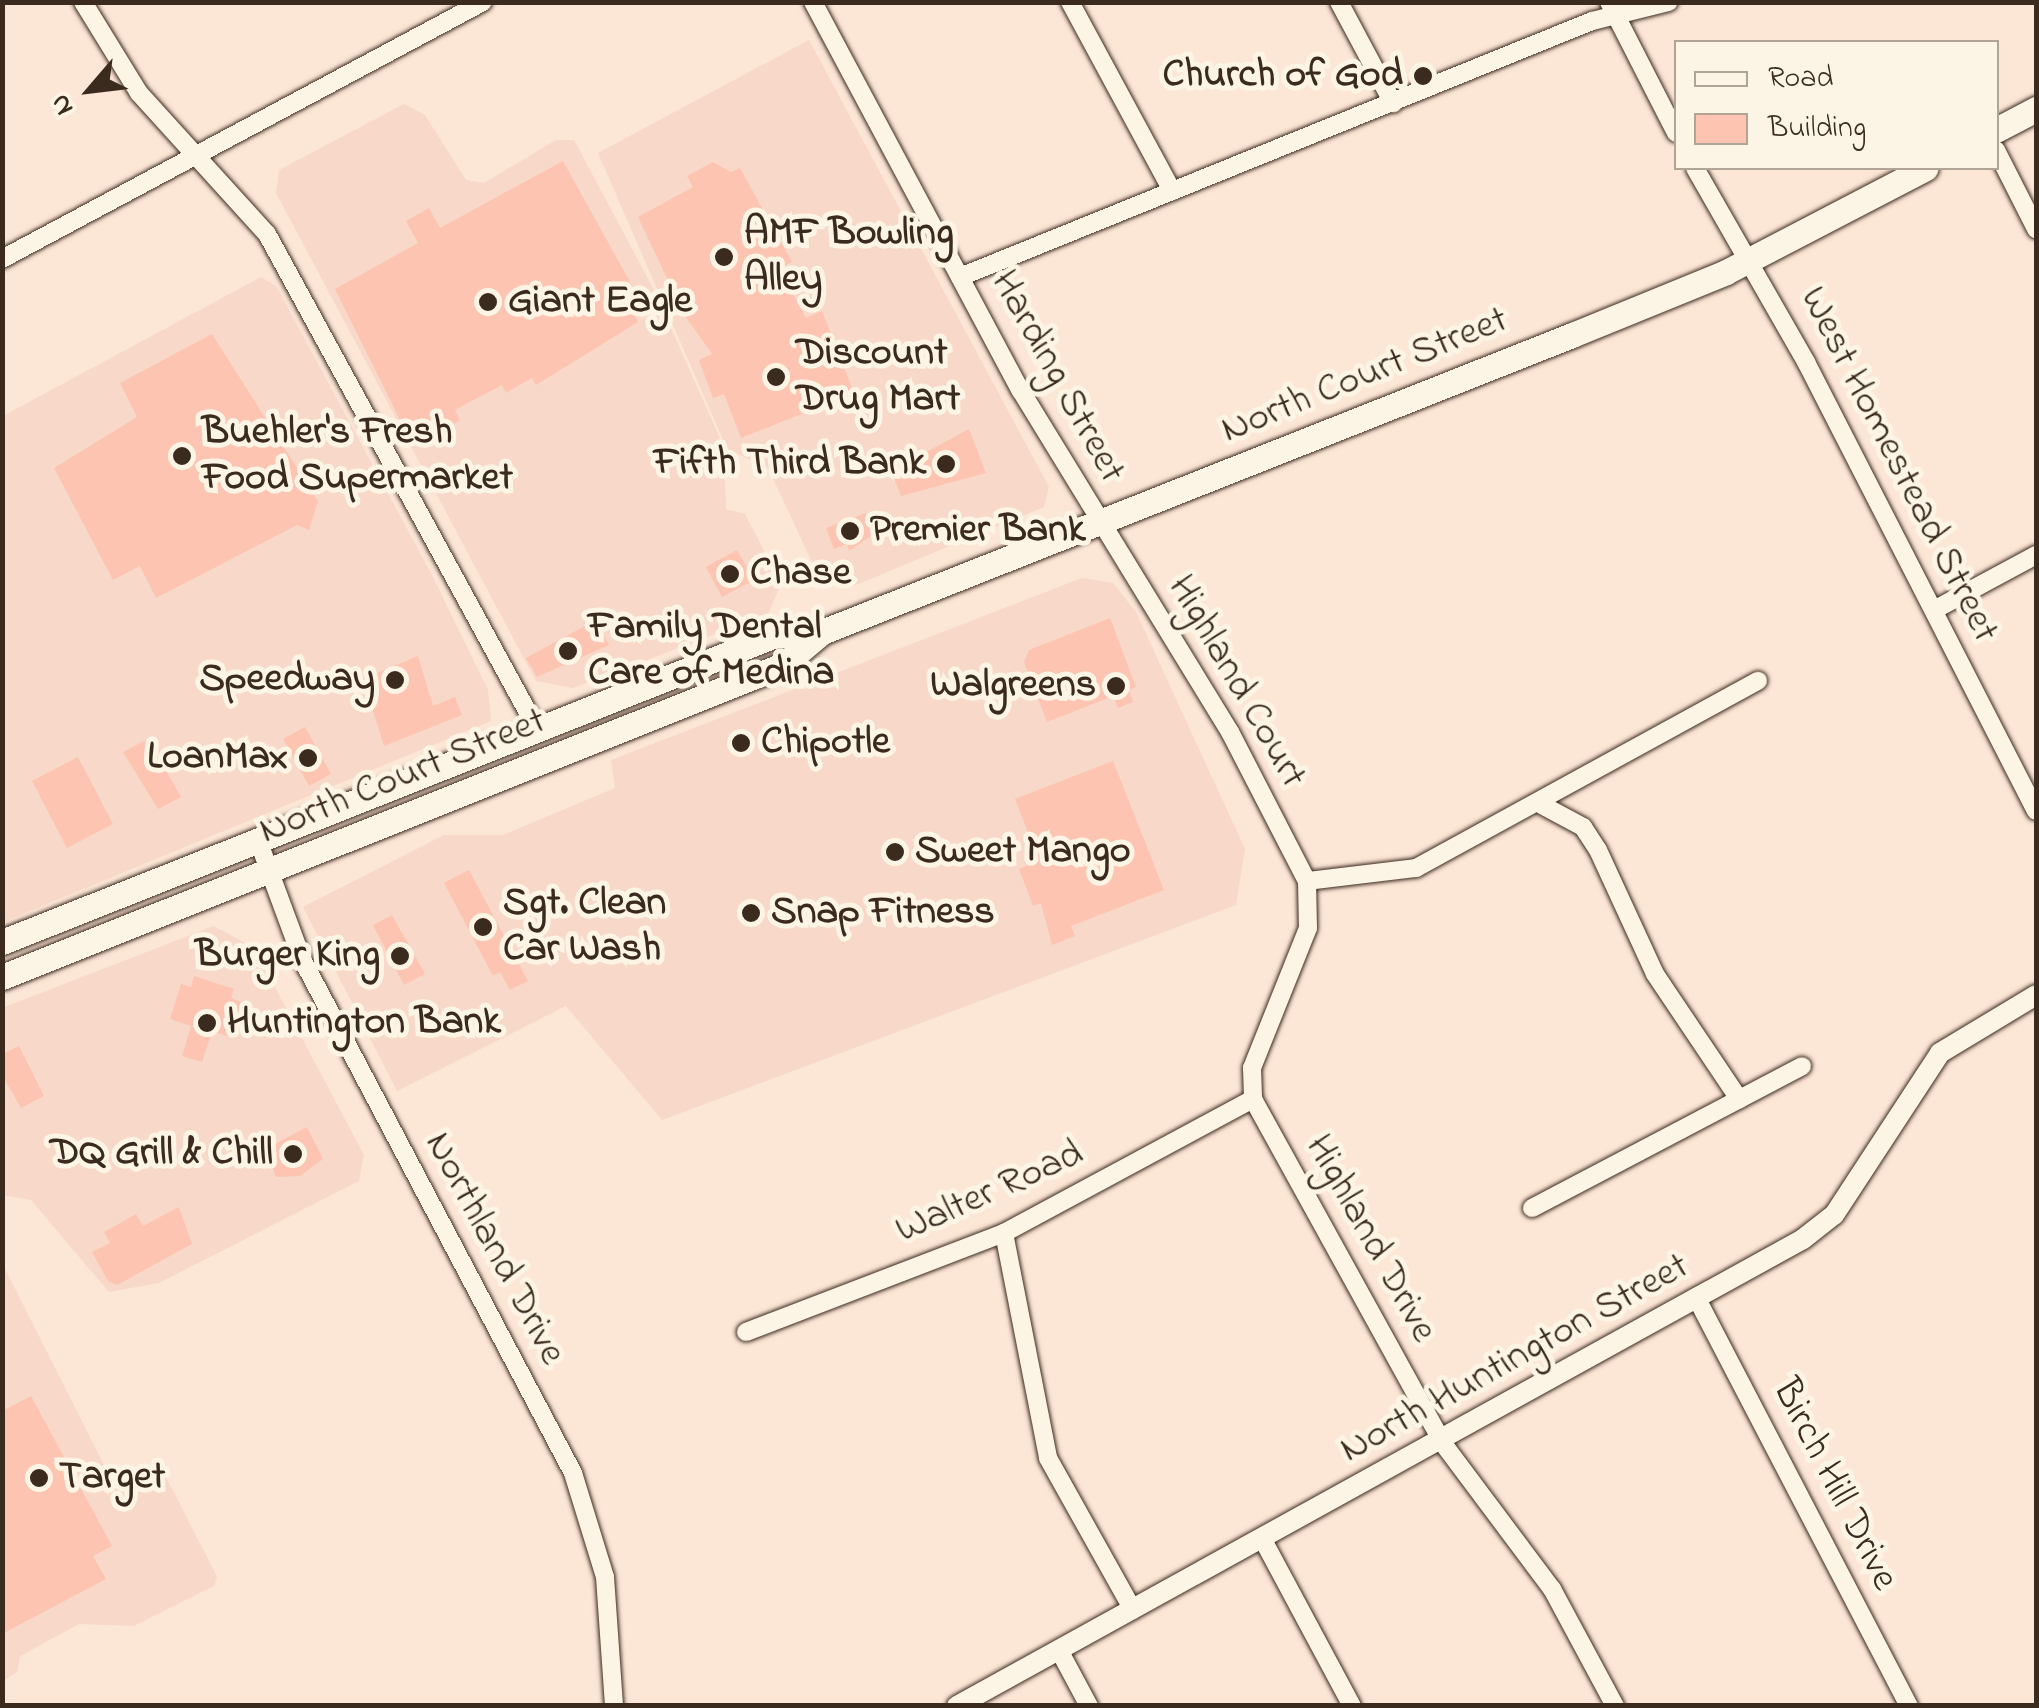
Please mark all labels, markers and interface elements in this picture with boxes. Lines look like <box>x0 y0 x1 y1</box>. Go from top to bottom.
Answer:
north arrow <box>40 40 140 140</box>
legend <box>1674 40 1999 170</box>
place label: Church of God <box>1162 52 1403 100</box>
text: Road <box>1768 57 1833 101</box>
marker: Church of God <box>1412 65 1434 87</box>
text: N <box>41 86 86 122</box>
text: Building <box>1768 107 1866 151</box>
place label: AMF Bowling Alley <box>744 210 954 304</box>
marker: AMF Bowling Alley <box>713 246 735 268</box>
street label: Harding Street <box>979 262 1135 492</box>
place label: Giant Eagle <box>508 278 692 326</box>
street label: West Homestead Street <box>1788 279 2008 651</box>
marker: Giant Eagle <box>477 291 499 313</box>
street label: North Court Street <box>1215 297 1515 455</box>
place label: Discount Drug Mart <box>796 330 960 424</box>
marker: Discount Drug Mart <box>765 366 787 388</box>
place label: Buehler's Fresh Food Supermarket <box>202 409 513 503</box>
place label: Fifth Third Bank <box>654 440 926 488</box>
marker: Buehler's Fresh Food Supermarket <box>171 445 193 467</box>
marker: Fifth Third Bank <box>935 453 957 475</box>
place label: Premier Bank <box>870 507 1085 555</box>
marker: Premier Bank <box>839 520 861 542</box>
place label: Chase <box>750 550 851 598</box>
marker: Chase <box>719 563 741 585</box>
street label: Highland Court <box>1156 567 1316 797</box>
place label: Family Dental Care of Medina <box>588 604 834 698</box>
marker: Family Dental Care of Medina <box>557 640 579 662</box>
place label: Speedway <box>199 656 375 704</box>
place label: Walgreens <box>930 662 1096 710</box>
marker: Speedway <box>384 669 406 691</box>
marker: Walgreens <box>1105 675 1127 697</box>
street label: North Court Street <box>253 698 553 856</box>
place label: Chipotle <box>761 719 890 767</box>
marker: Chipotle <box>730 732 752 754</box>
place label: LoanMax <box>147 734 288 782</box>
marker: LoanMax <box>297 747 319 769</box>
place label: Sweet Mango <box>915 828 1131 876</box>
marker: Sweet Mango <box>884 841 906 863</box>
place label: Sgt. Clean Car Wash <box>503 880 666 974</box>
place label: Snap Fitness <box>771 889 995 937</box>
marker: Snap Fitness <box>740 902 762 924</box>
marker: Sgt. Clean Car Wash <box>472 916 494 938</box>
place label: Burger King <box>195 932 380 980</box>
marker: Burger King <box>389 945 411 967</box>
place label: Huntington Bank <box>227 999 501 1047</box>
marker: Huntington Bank <box>196 1012 218 1034</box>
street label: Northland Drive <box>413 1124 575 1374</box>
street label: Highland Drive <box>1293 1127 1447 1351</box>
place label: DQ Grill & Chill <box>50 1130 273 1178</box>
street label: Walter Road <box>889 1130 1091 1256</box>
marker: DQ Grill & Chill <box>282 1143 304 1165</box>
street label: North Huntington Street <box>1332 1243 1698 1475</box>
street label: Birch Hill Drive <box>1760 1371 1908 1599</box>
place label: Target <box>59 1454 165 1502</box>
marker: Target <box>28 1467 50 1489</box>

